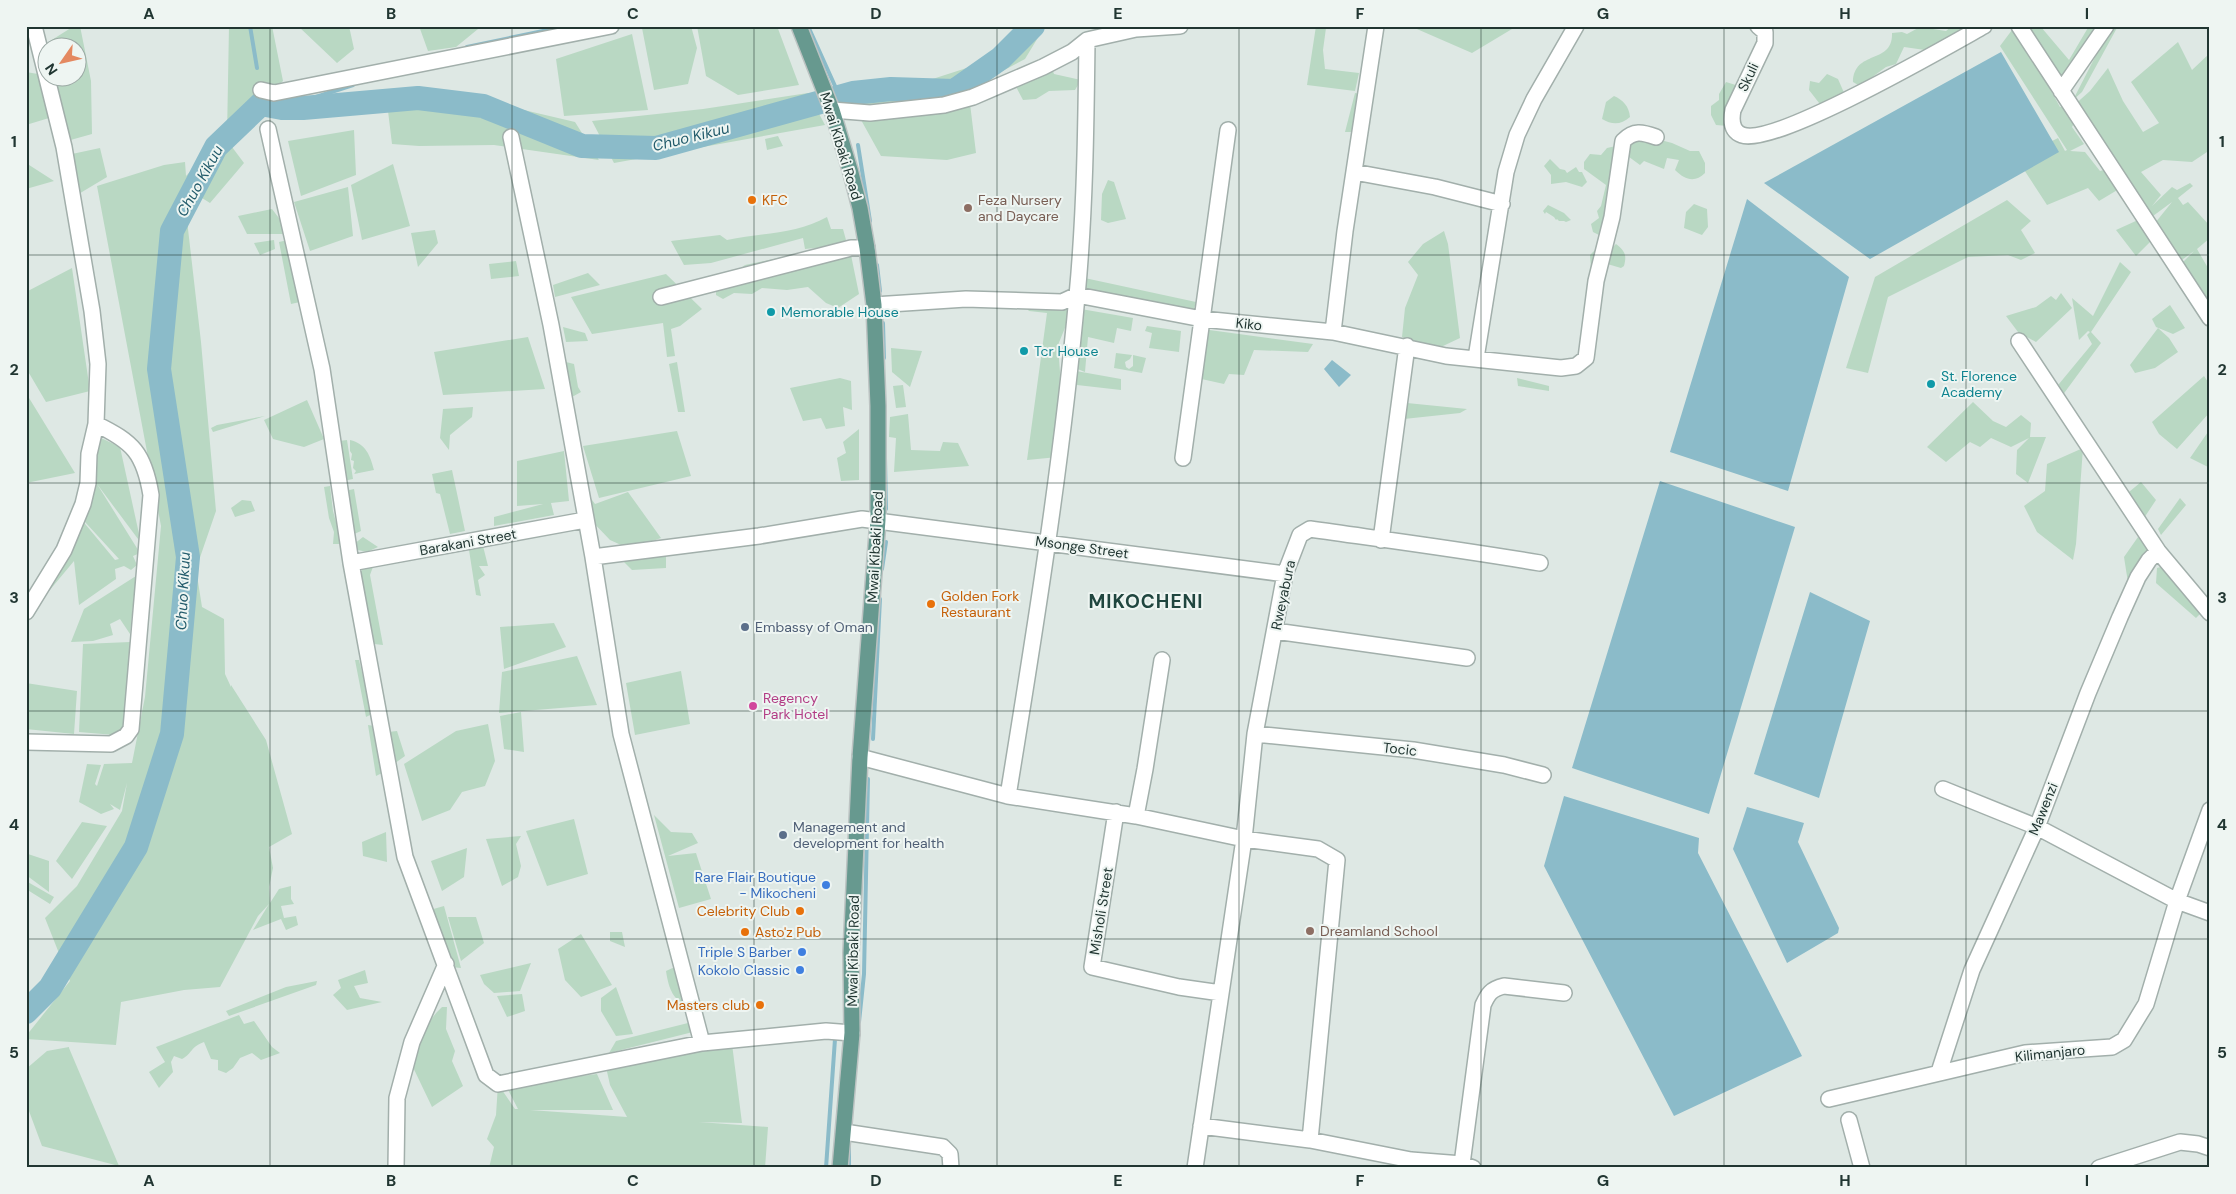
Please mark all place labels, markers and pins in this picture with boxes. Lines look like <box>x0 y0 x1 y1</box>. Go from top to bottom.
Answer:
place label: KFC <box>762 191 788 209</box>
place label: Feza Nursery and Daycare <box>978 191 1062 225</box>
marker: KFC <box>746 194 758 206</box>
marker: Feza Nursery and Daycare <box>962 202 974 214</box>
place label: Memorable House <box>781 303 899 321</box>
marker: Memorable House <box>765 306 777 318</box>
place label: Tcr House <box>1034 342 1098 360</box>
marker: Tcr House <box>1018 345 1030 357</box>
place label: St. Florence Academy <box>1941 367 2017 401</box>
marker: St. Florence Academy <box>1925 378 1937 390</box>
place label: Golden Fork Restaurant <box>941 587 1019 621</box>
marker: Golden Fork Restaurant <box>925 598 937 610</box>
place label: Embassy of Oman <box>755 618 873 636</box>
marker: Embassy of Oman <box>739 621 751 633</box>
place label: Regency Park Hotel <box>763 689 828 723</box>
marker: Regency Park Hotel <box>747 700 759 712</box>
place label: Management and development for health <box>793 818 944 852</box>
marker: Management and development for health <box>777 829 789 841</box>
place label: Rare Flair Boutique - Mikocheni <box>695 868 816 902</box>
marker: Rare Flair Boutique - Mikocheni <box>820 879 832 891</box>
place label: Celebrity Club <box>697 902 790 920</box>
marker: Celebrity Club <box>794 905 806 917</box>
place label: Dreamland School <box>1320 922 1438 940</box>
place label: Asto'z Pub <box>755 923 822 941</box>
marker: Dreamland School <box>1304 925 1316 937</box>
marker: Asto'z Pub <box>739 926 751 938</box>
place label: Triple S Barber <box>698 943 792 961</box>
marker: Triple S Barber <box>796 946 808 958</box>
place label: Kokolo Classic <box>698 961 790 979</box>
marker: Kokolo Classic <box>794 964 806 976</box>
place label: Masters club <box>667 996 750 1014</box>
marker: Masters club <box>754 999 766 1011</box>

